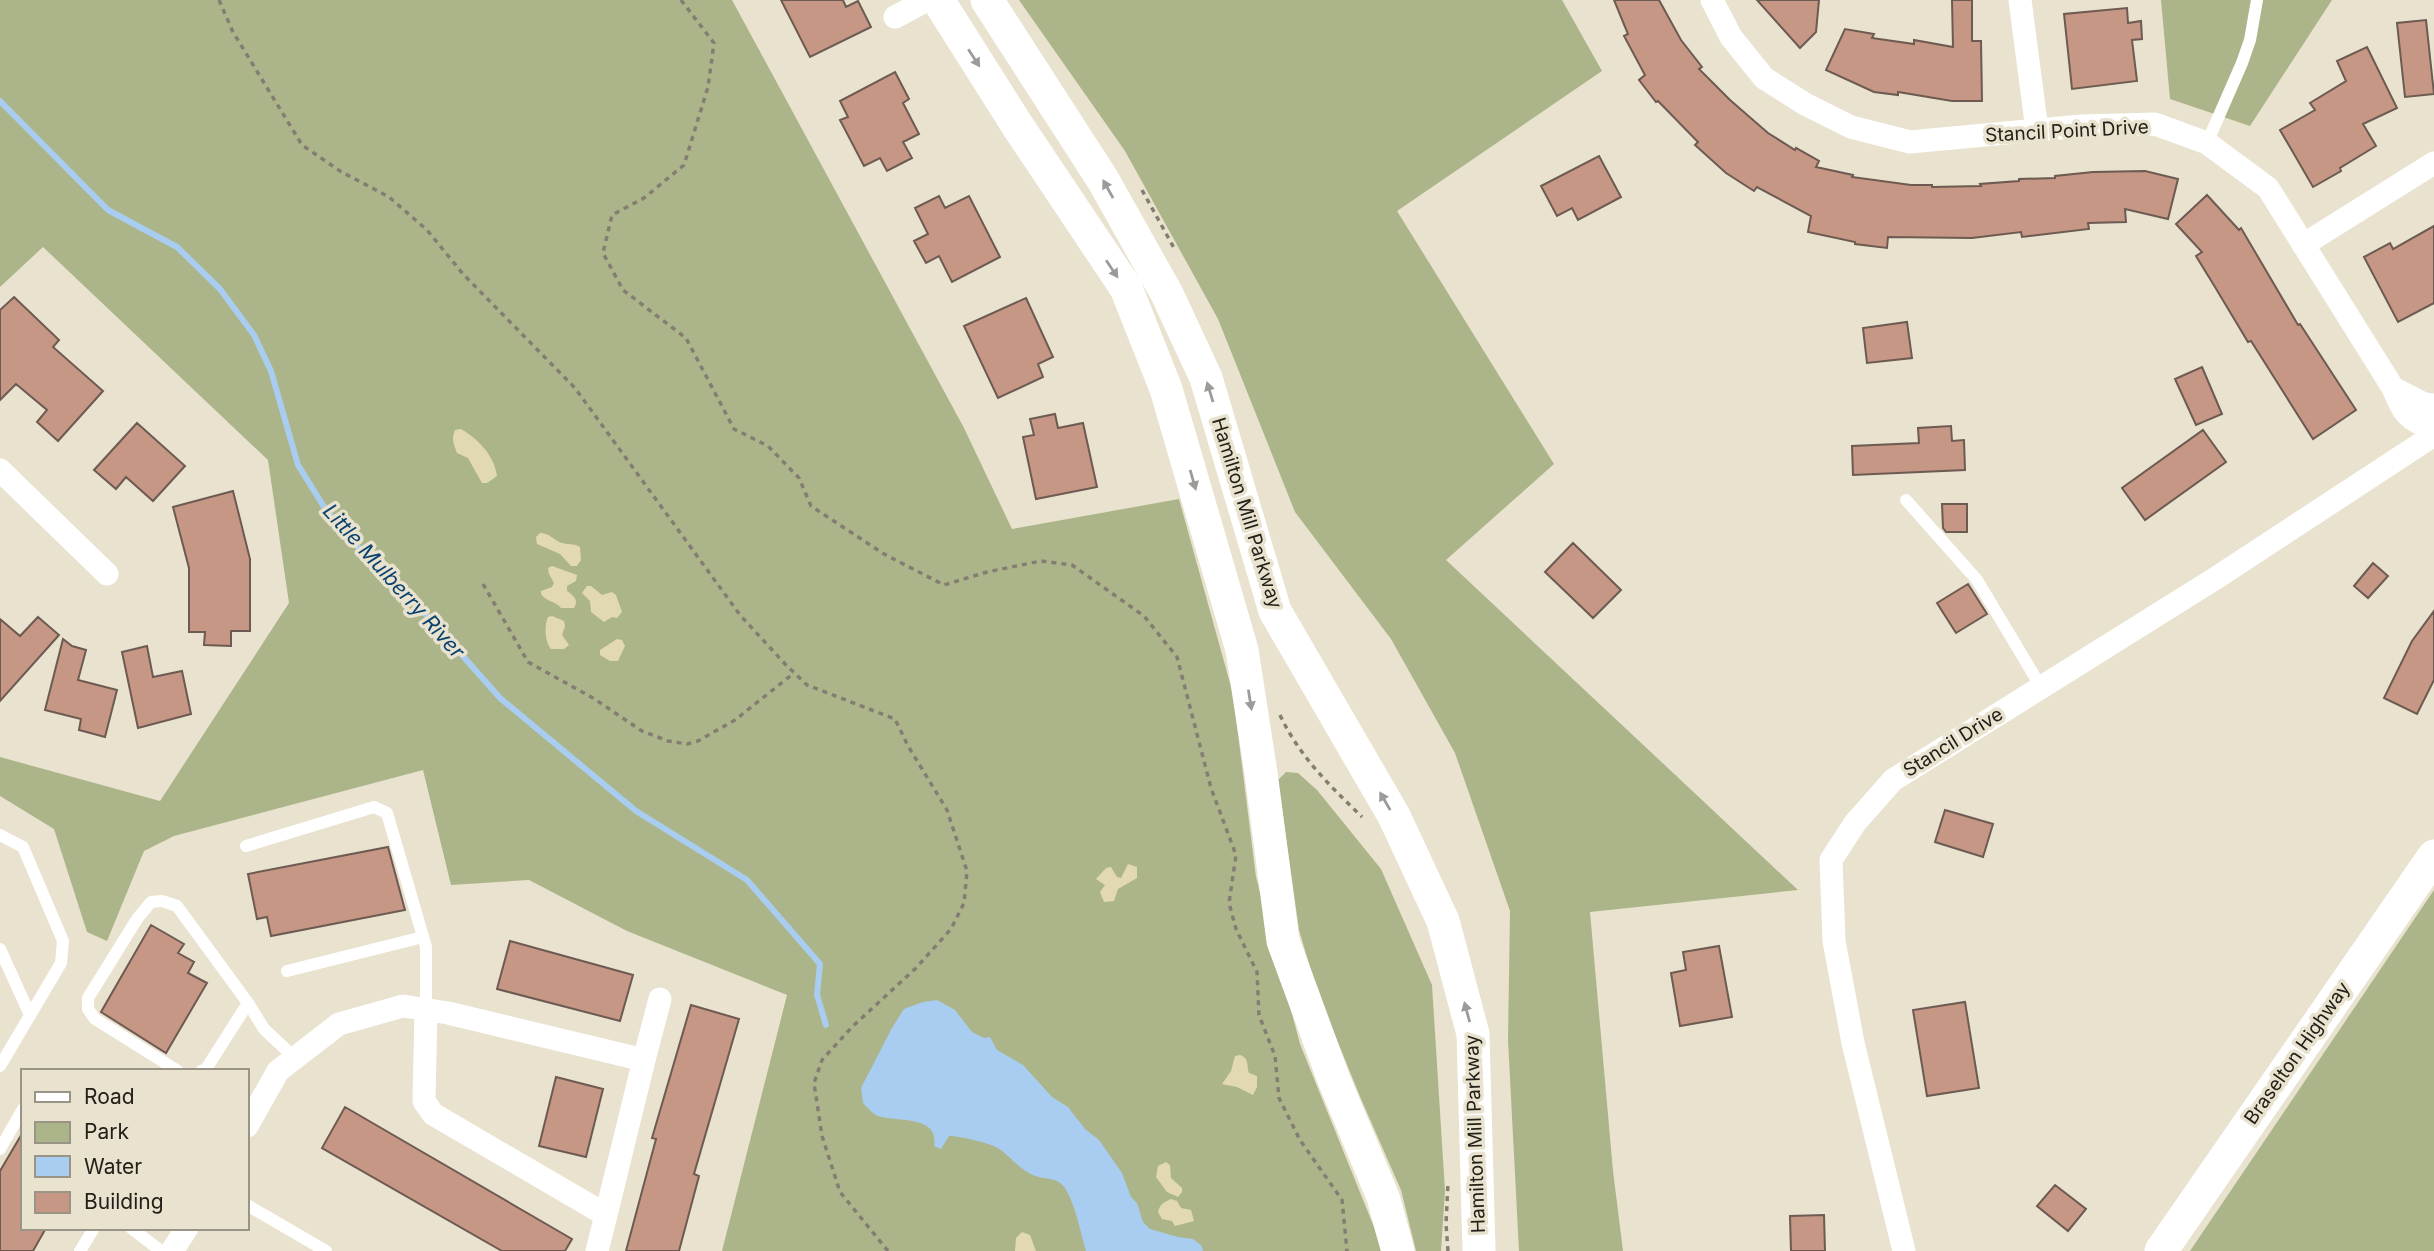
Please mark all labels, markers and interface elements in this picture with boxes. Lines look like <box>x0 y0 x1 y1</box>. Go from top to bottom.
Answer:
one-way arrow <box>967 49 981 67</box>
street label: Stancil Point Drive <box>1985 115 2149 147</box>
one-way arrow <box>1102 179 1114 199</box>
one-way arrow <box>1106 259 1119 278</box>
one-way arrow <box>1205 381 1215 402</box>
street label: Hamilton Mill Parkway <box>1207 415 1287 612</box>
one-way arrow <box>1188 470 1198 491</box>
water label: Little Mulberry River <box>318 499 471 664</box>
one-way arrow <box>1245 690 1256 712</box>
street label: Stancil Drive <box>1899 702 2007 782</box>
one-way arrow <box>1379 792 1391 811</box>
street label: Braselton Highway <box>2239 977 2355 1129</box>
one-way arrow <box>1462 1001 1472 1022</box>
street label: Hamilton Mill Parkway <box>1460 1034 1490 1234</box>
legend <box>21 1069 248 1230</box>
text: Road <box>84 1084 135 1109</box>
text: Park <box>84 1119 129 1144</box>
text: Water <box>84 1154 142 1179</box>
text: Building <box>84 1189 164 1214</box>

